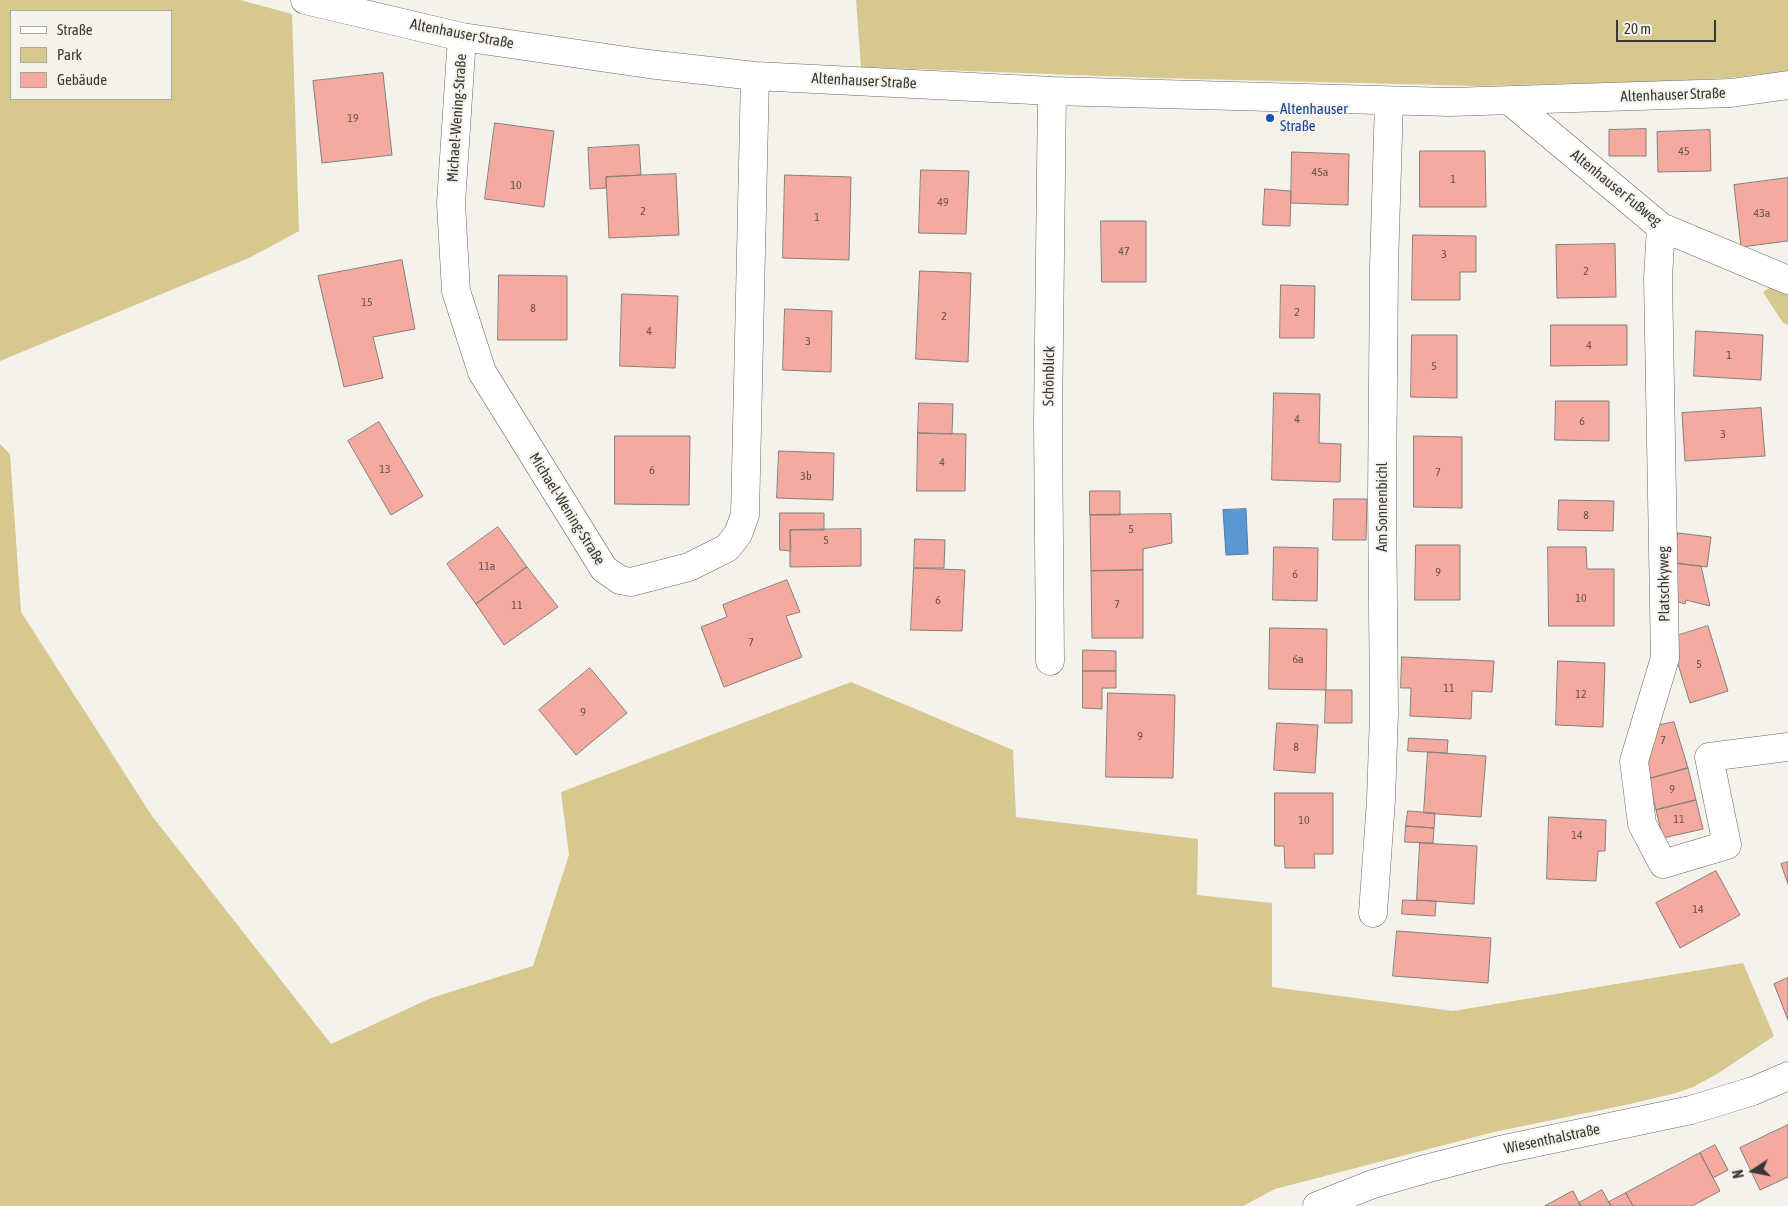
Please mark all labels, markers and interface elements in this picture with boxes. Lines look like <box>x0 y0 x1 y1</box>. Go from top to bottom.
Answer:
legend <box>10 10 172 100</box>
scale bar <box>1618 10 1718 42</box>
street label: Altenhauser Straße <box>409 15 515 53</box>
text: 20 m <box>1624 20 1651 37</box>
text: Straße <box>57 21 93 38</box>
text: Park <box>57 46 82 63</box>
street label: Michael-Wening-Straße <box>444 53 470 183</box>
street label: Altenhauser Straße <box>811 69 917 93</box>
text: Gebäude <box>57 71 107 88</box>
street label: Altenhauser Straße <box>1620 84 1726 106</box>
place label: Altenhauser Straße <box>1280 100 1348 135</box>
house number: 19 <box>347 111 359 125</box>
marker: Altenhauser Straße <box>1264 112 1276 124</box>
house number: 45 <box>1678 144 1690 158</box>
street label: Altenhauser Fußweg <box>1567 146 1665 230</box>
house number: 45a <box>1312 165 1328 179</box>
house number: 1 <box>1450 172 1456 186</box>
house number: 10 <box>510 178 522 192</box>
house number: 49 <box>937 195 949 209</box>
house number: 2 <box>640 204 646 218</box>
house number: 43a <box>1754 206 1770 220</box>
house number: 1 <box>814 210 820 224</box>
house number: 47 <box>1118 244 1130 258</box>
house number: 3 <box>1441 247 1447 261</box>
house number: 2 <box>1583 264 1589 278</box>
house number: 15 <box>361 295 373 309</box>
house number: 8 <box>530 301 536 315</box>
house number: 2 <box>1294 305 1300 319</box>
house number: 2 <box>941 309 947 323</box>
house number: 4 <box>646 324 652 338</box>
house number: 3 <box>805 334 811 348</box>
house number: 4 <box>1586 338 1592 352</box>
street label: Schönblick <box>1039 346 1059 406</box>
house number: 1 <box>1726 348 1732 362</box>
house number: 5 <box>1431 359 1437 373</box>
house number: 4 <box>1294 412 1300 426</box>
house number: 6 <box>1579 414 1585 428</box>
house number: 3 <box>1720 427 1726 441</box>
street label: Michael-Wening-Straße <box>525 450 609 568</box>
house number: 4 <box>939 455 945 469</box>
house number: 13 <box>379 462 391 476</box>
street label: Am Sonnenbichl <box>1373 462 1391 552</box>
house number: 6 <box>649 463 655 477</box>
house number: 7 <box>1435 465 1441 479</box>
house number: 3b <box>800 469 812 483</box>
house number: 8 <box>1583 508 1589 522</box>
house number: 5 <box>1128 522 1134 536</box>
house number: 5 <box>823 533 829 547</box>
street label: Platschkyweg <box>1654 546 1674 622</box>
house number: 11a <box>479 559 495 573</box>
house number: 9 <box>1435 565 1441 579</box>
house number: 6 <box>1292 567 1298 581</box>
house number: 10 <box>1575 591 1587 605</box>
house number: 6 <box>935 593 941 607</box>
house number: 7 <box>1114 597 1120 611</box>
house number: 11 <box>511 598 523 612</box>
house number: 7 <box>748 635 754 649</box>
house number: 6a <box>1292 652 1304 666</box>
house number: 5 <box>1696 657 1702 671</box>
house number: 11 <box>1443 681 1455 695</box>
house number: 12 <box>1575 687 1587 701</box>
house number: 9 <box>580 705 586 719</box>
house number: 9 <box>1137 729 1143 743</box>
house number: 7 <box>1660 733 1666 747</box>
house number: 8 <box>1293 740 1299 754</box>
house number: 9 <box>1669 782 1675 796</box>
house number: 11 <box>1673 812 1685 826</box>
house number: 10 <box>1298 813 1310 827</box>
house number: 14 <box>1571 828 1583 842</box>
house number: 14 <box>1692 902 1704 916</box>
street label: Wiesenthalstraße <box>1502 1120 1602 1158</box>
north arrow <box>1728 1146 1778 1196</box>
text: N <box>1730 1168 1747 1179</box>

